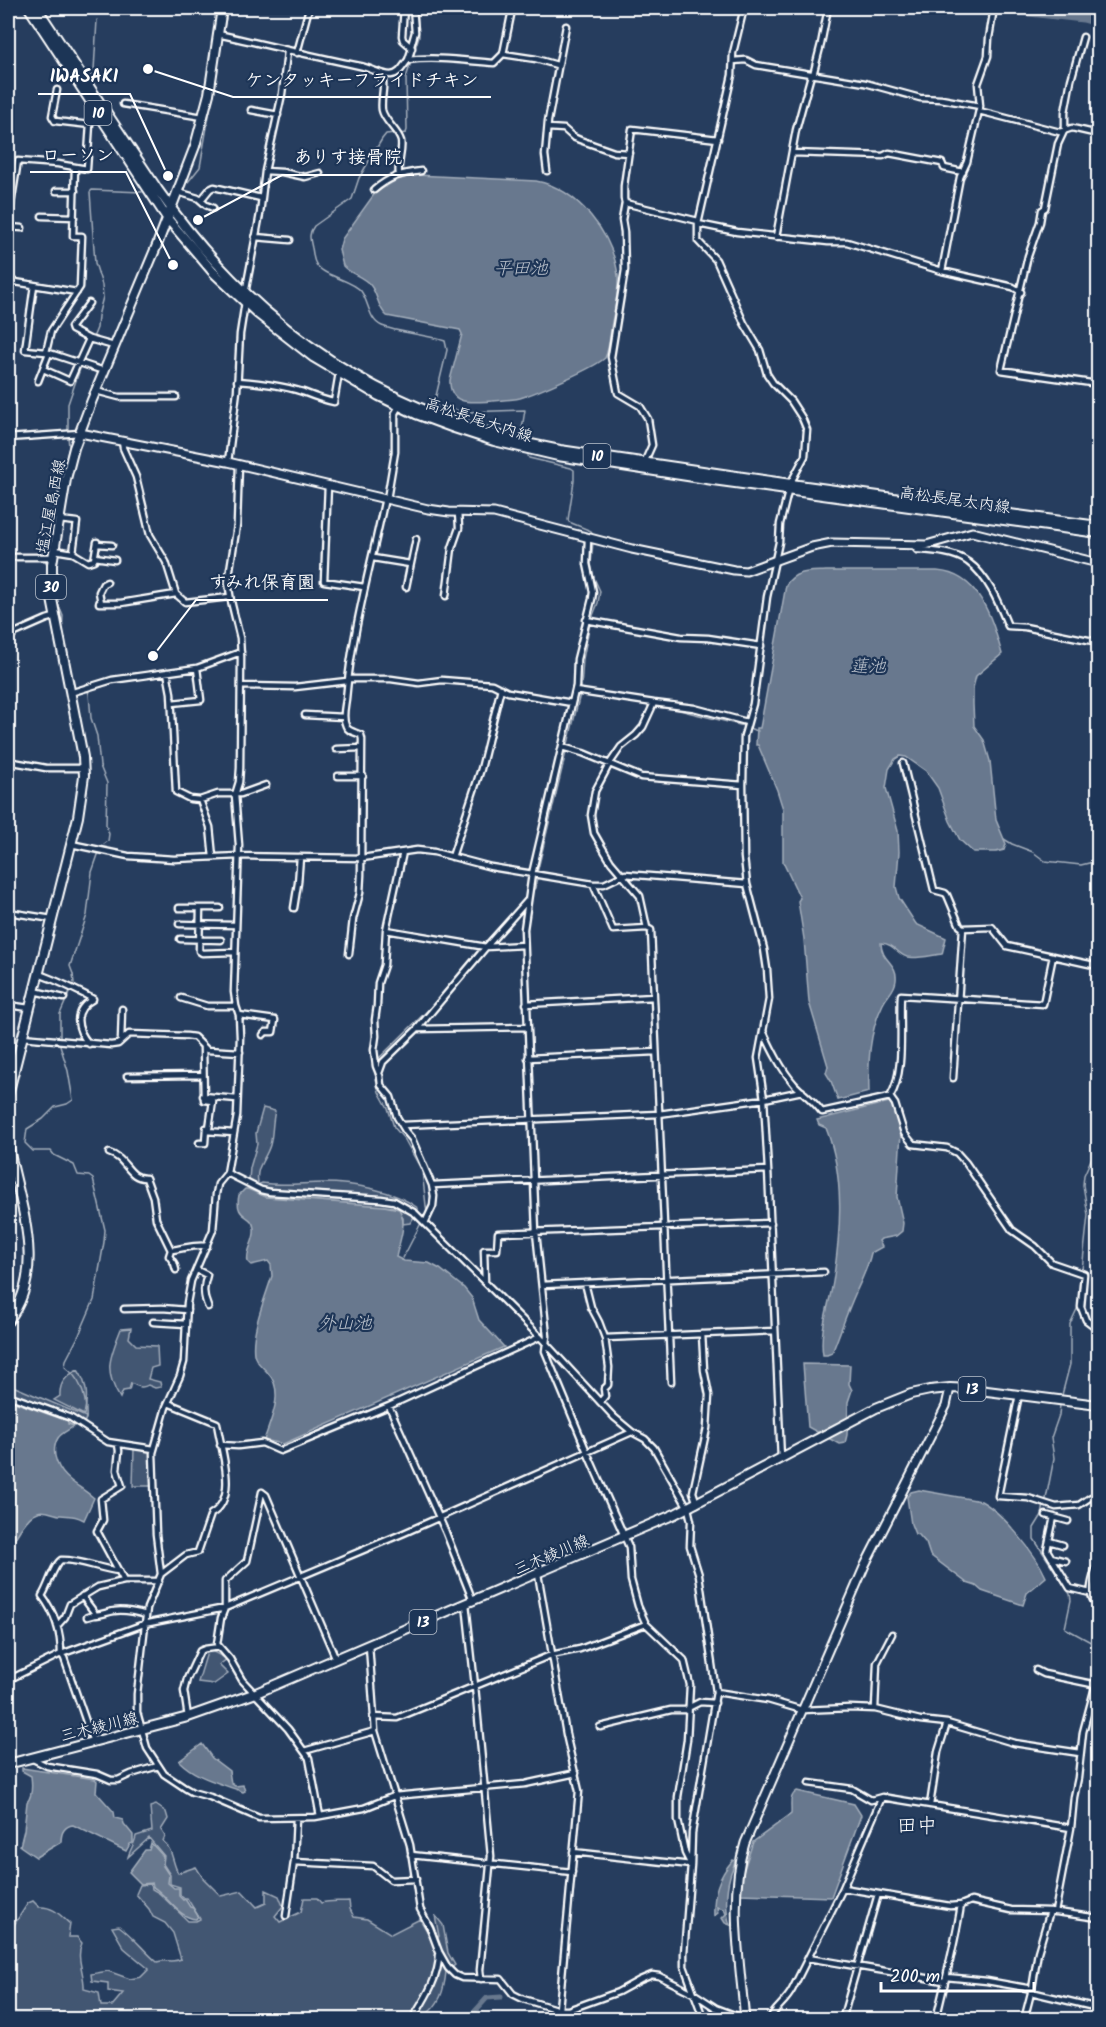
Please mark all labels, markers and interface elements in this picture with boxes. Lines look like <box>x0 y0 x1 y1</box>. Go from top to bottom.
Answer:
callout: IWASAKI <box>38 58 130 94</box>
callout: ケンタッキーフライドチキン <box>233 61 491 97</box>
text: IWASAKI <box>50 63 119 92</box>
text: ケンタッキーフライドチキン <box>246 67 478 96</box>
road number: 10 <box>84 101 112 125</box>
callout: ローソン <box>30 136 126 172</box>
callout: ありす接骨院 <box>282 139 414 175</box>
text: ローソン <box>42 142 114 171</box>
text: ありす接骨院 <box>294 144 402 173</box>
water label: 平田池 <box>494 255 549 284</box>
street label: 高松長尾大内線 <box>421 391 536 450</box>
road number: 10 <box>584 444 610 468</box>
street label: 塩江屋島西線 <box>30 457 73 556</box>
street label: 高松長尾大内線 <box>898 480 1012 521</box>
callout: すみれ保育園 <box>196 564 328 600</box>
text: すみれ保育園 <box>209 569 315 598</box>
road number: 30 <box>36 575 66 599</box>
water label: 蓮池 <box>850 653 887 682</box>
water label: 外山池 <box>318 1310 373 1339</box>
road number: 13 <box>958 1377 986 1401</box>
street label: 三木綾川線 <box>510 1528 593 1583</box>
road number: 13 <box>410 1610 436 1634</box>
street label: 三木綾川線 <box>58 1706 141 1749</box>
district label: 田中 <box>897 1811 937 1843</box>
scale bar <box>881 1955 1034 1993</box>
text: 200 m <box>890 1963 940 1992</box>

